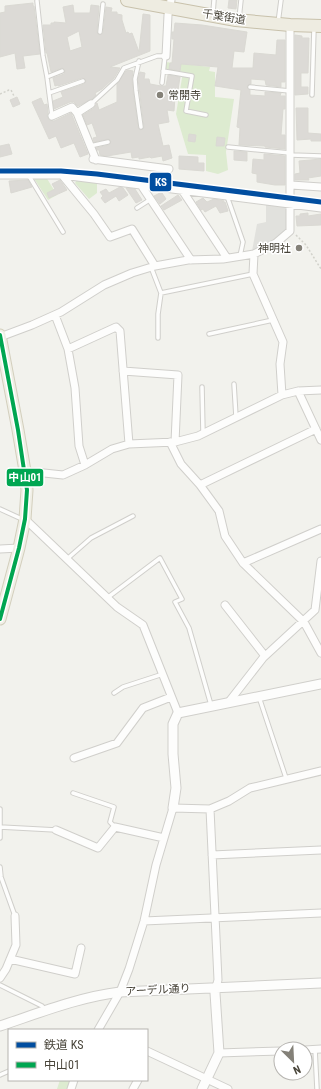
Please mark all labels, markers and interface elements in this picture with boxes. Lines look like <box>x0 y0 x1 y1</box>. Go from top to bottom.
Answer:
street label: 千葉街道 <box>201 7 247 27</box>
place label: 常開寺 <box>168 89 201 102</box>
marker: 常開寺 <box>155 90 165 100</box>
line badge: KS <box>149 172 172 192</box>
text: KS <box>155 176 167 189</box>
place label: 神明社 <box>258 242 291 255</box>
marker: 神明社 <box>294 243 304 253</box>
line badge: 中山01 <box>6 468 44 487</box>
text: 中山01 <box>8 471 42 484</box>
street label: アーデル通り <box>125 982 191 998</box>
legend <box>8 1029 148 1081</box>
text: 鉄道 KS <box>44 1038 84 1052</box>
north arrow <box>273 1041 313 1081</box>
text: 中山01 <box>44 1058 80 1072</box>
text: N <box>291 1062 303 1077</box>

